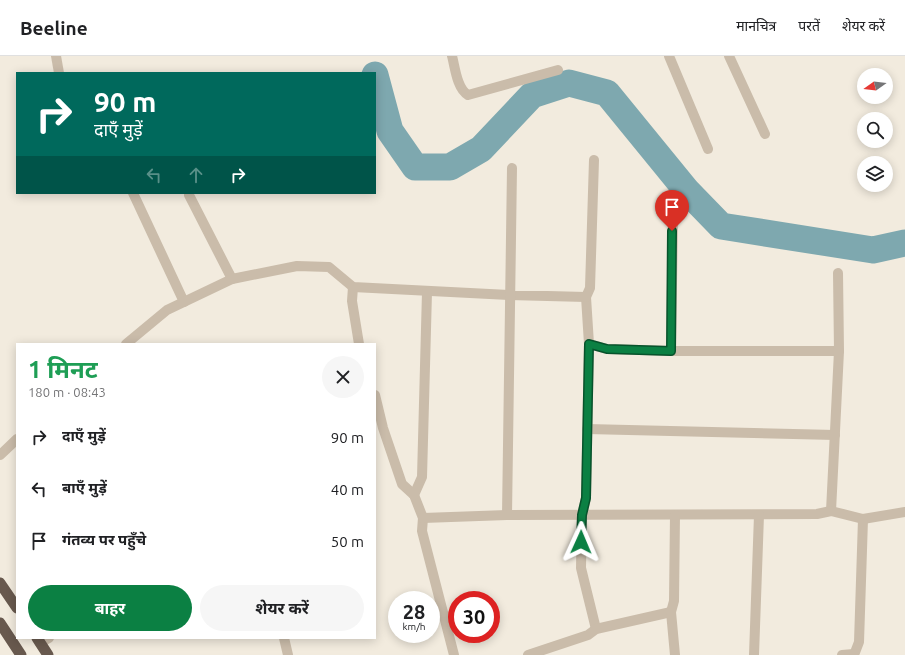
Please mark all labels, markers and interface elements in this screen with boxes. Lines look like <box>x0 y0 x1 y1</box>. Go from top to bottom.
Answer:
text: Beeline <box>20 17 88 39</box>
text: मानचित्र <box>736 18 776 34</box>
text: परतें <box>798 18 820 34</box>
text: शेयर करें <box>842 18 885 34</box>
north arrow <box>857 68 893 104</box>
map controls <box>857 68 893 192</box>
text: 90 m <box>94 86 156 117</box>
icon: right <box>28 88 80 140</box>
button: search <box>857 112 893 148</box>
text: दाएँ मुड़ें <box>94 119 143 139</box>
button: layers <box>857 156 893 192</box>
icon: left <box>143 164 165 186</box>
icon: ahead <box>185 164 207 186</box>
icon: right <box>227 164 249 186</box>
pin <box>655 190 689 231</box>
icon: arrive <box>661 196 683 218</box>
text: 1 मिनट <box>28 356 98 383</box>
button: close <box>322 356 364 398</box>
text: 180 m · 08:43 <box>28 385 106 399</box>
icon: right <box>28 426 50 448</box>
text: दाएँ मुड़ें <box>62 427 106 444</box>
text: 90 m <box>331 429 364 446</box>
icon: left <box>28 478 50 500</box>
text: बाएँ मुड़ें <box>62 479 107 496</box>
text: 40 m <box>331 481 364 498</box>
position arrow <box>560 521 602 563</box>
icon: arrive <box>28 530 50 552</box>
text: गंतव्य पर पहुँचे <box>62 531 146 548</box>
text: 50 m <box>331 533 364 550</box>
button: बाहर <box>28 585 192 631</box>
button: शेयर करें <box>200 585 364 631</box>
speed limit sign: 30 <box>448 591 500 643</box>
text: 28 <box>403 600 425 623</box>
text: km/h <box>402 621 426 632</box>

